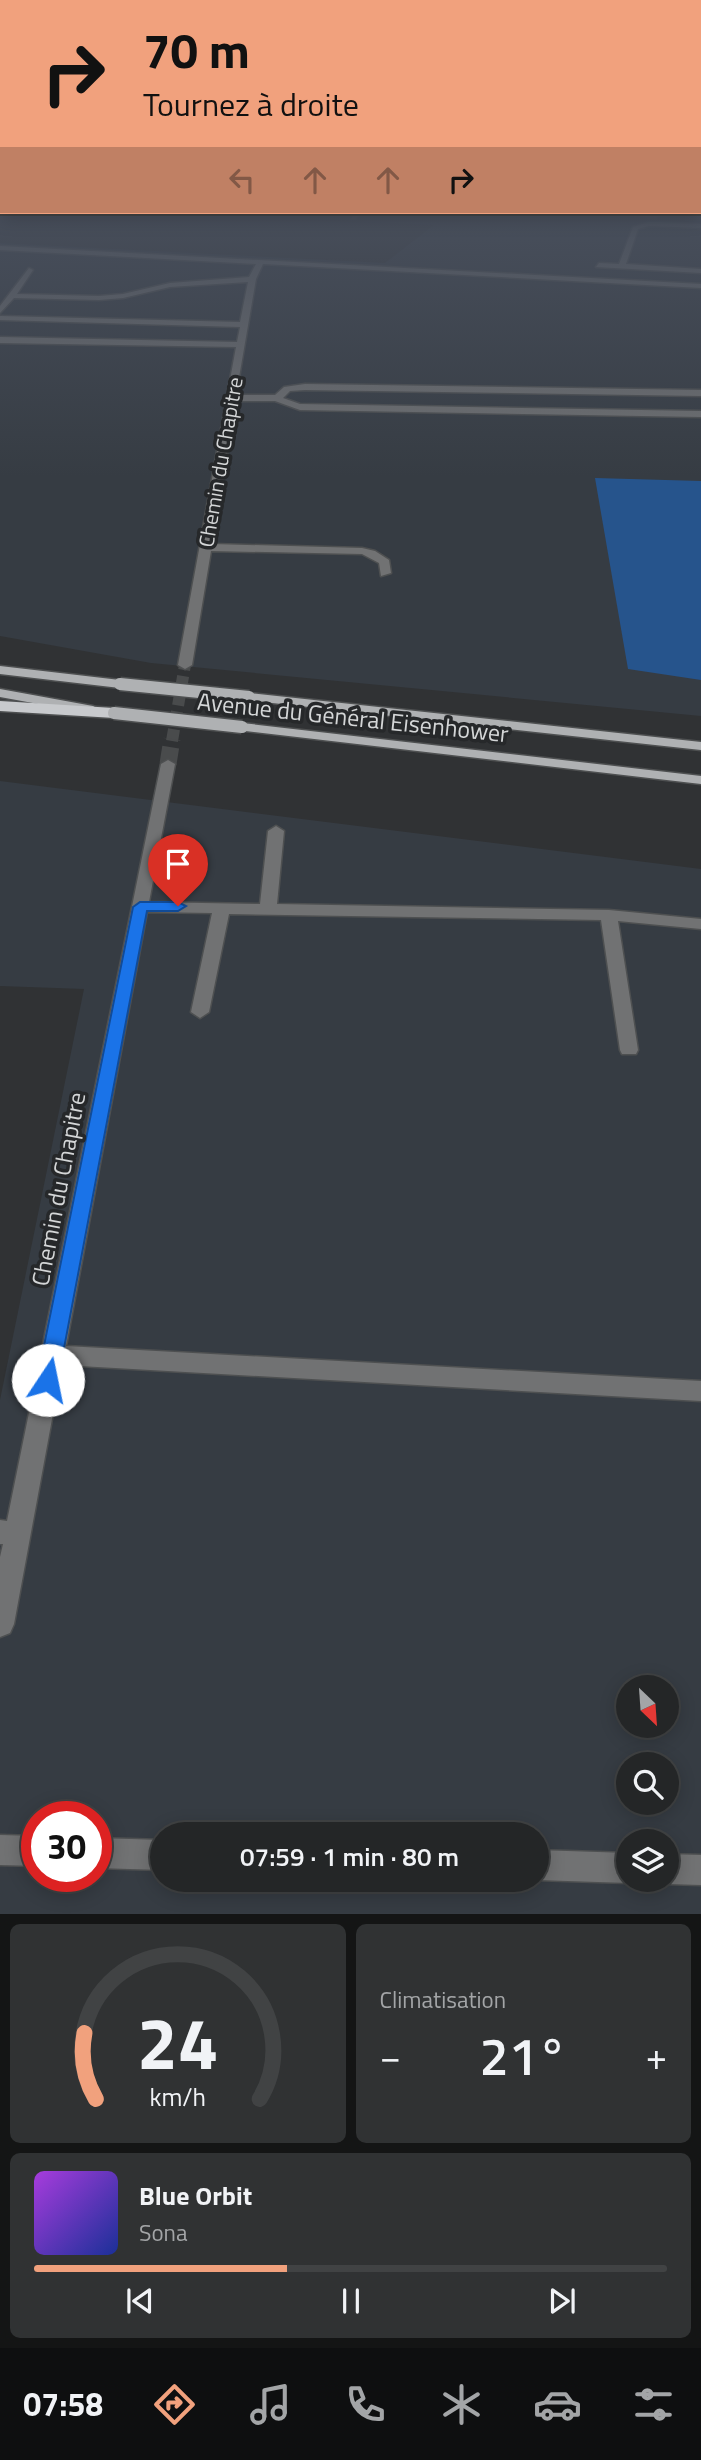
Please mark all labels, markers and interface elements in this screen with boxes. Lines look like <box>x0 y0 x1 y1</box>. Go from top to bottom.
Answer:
text: 70 m <box>143 12 250 87</box>
icon: right <box>28 28 119 119</box>
text: Tournez à droite <box>143 80 359 128</box>
icon: left <box>223 161 261 199</box>
icon: ahead <box>296 161 334 199</box>
icon: ahead <box>369 161 407 199</box>
icon: right <box>442 161 480 199</box>
street label: Chemin du Chapitre <box>189 374 251 550</box>
street label: Avenue du Général Eisenhower <box>196 683 510 751</box>
pin <box>148 834 208 906</box>
icon: arrive <box>159 845 197 883</box>
street label: Chemin du Chapitre <box>22 1089 94 1289</box>
position arrow <box>11 1343 85 1417</box>
north arrow <box>616 1675 679 1738</box>
map controls <box>616 1675 679 1892</box>
button: search <box>616 1752 679 1815</box>
speed limit sign: 30 <box>21 1801 112 1892</box>
button: layers <box>616 1829 679 1892</box>
text: 07:59 · 1 min · 80 m <box>240 1837 459 1876</box>
text: Climatisation <box>380 1982 506 2017</box>
text: 24 <box>137 1988 219 2098</box>
text: 21° <box>480 2016 567 2095</box>
text: − <box>380 2027 401 2085</box>
text: + <box>646 2027 667 2085</box>
text: km/h <box>149 2078 206 2116</box>
text: Blue Orbit <box>139 2176 252 2215</box>
text: Sona <box>139 2215 187 2250</box>
icon: previous <box>121 2282 159 2320</box>
icon: pause <box>332 2282 370 2320</box>
icon: next <box>543 2282 581 2320</box>
text: 07:58 <box>23 2380 103 2428</box>
icon: directions <box>150 2380 199 2429</box>
icon: music <box>246 2380 295 2429</box>
icon: phone <box>341 2380 390 2429</box>
icon: climate <box>437 2380 486 2429</box>
icon: car <box>533 2380 582 2429</box>
icon: filters <box>629 2380 678 2429</box>

